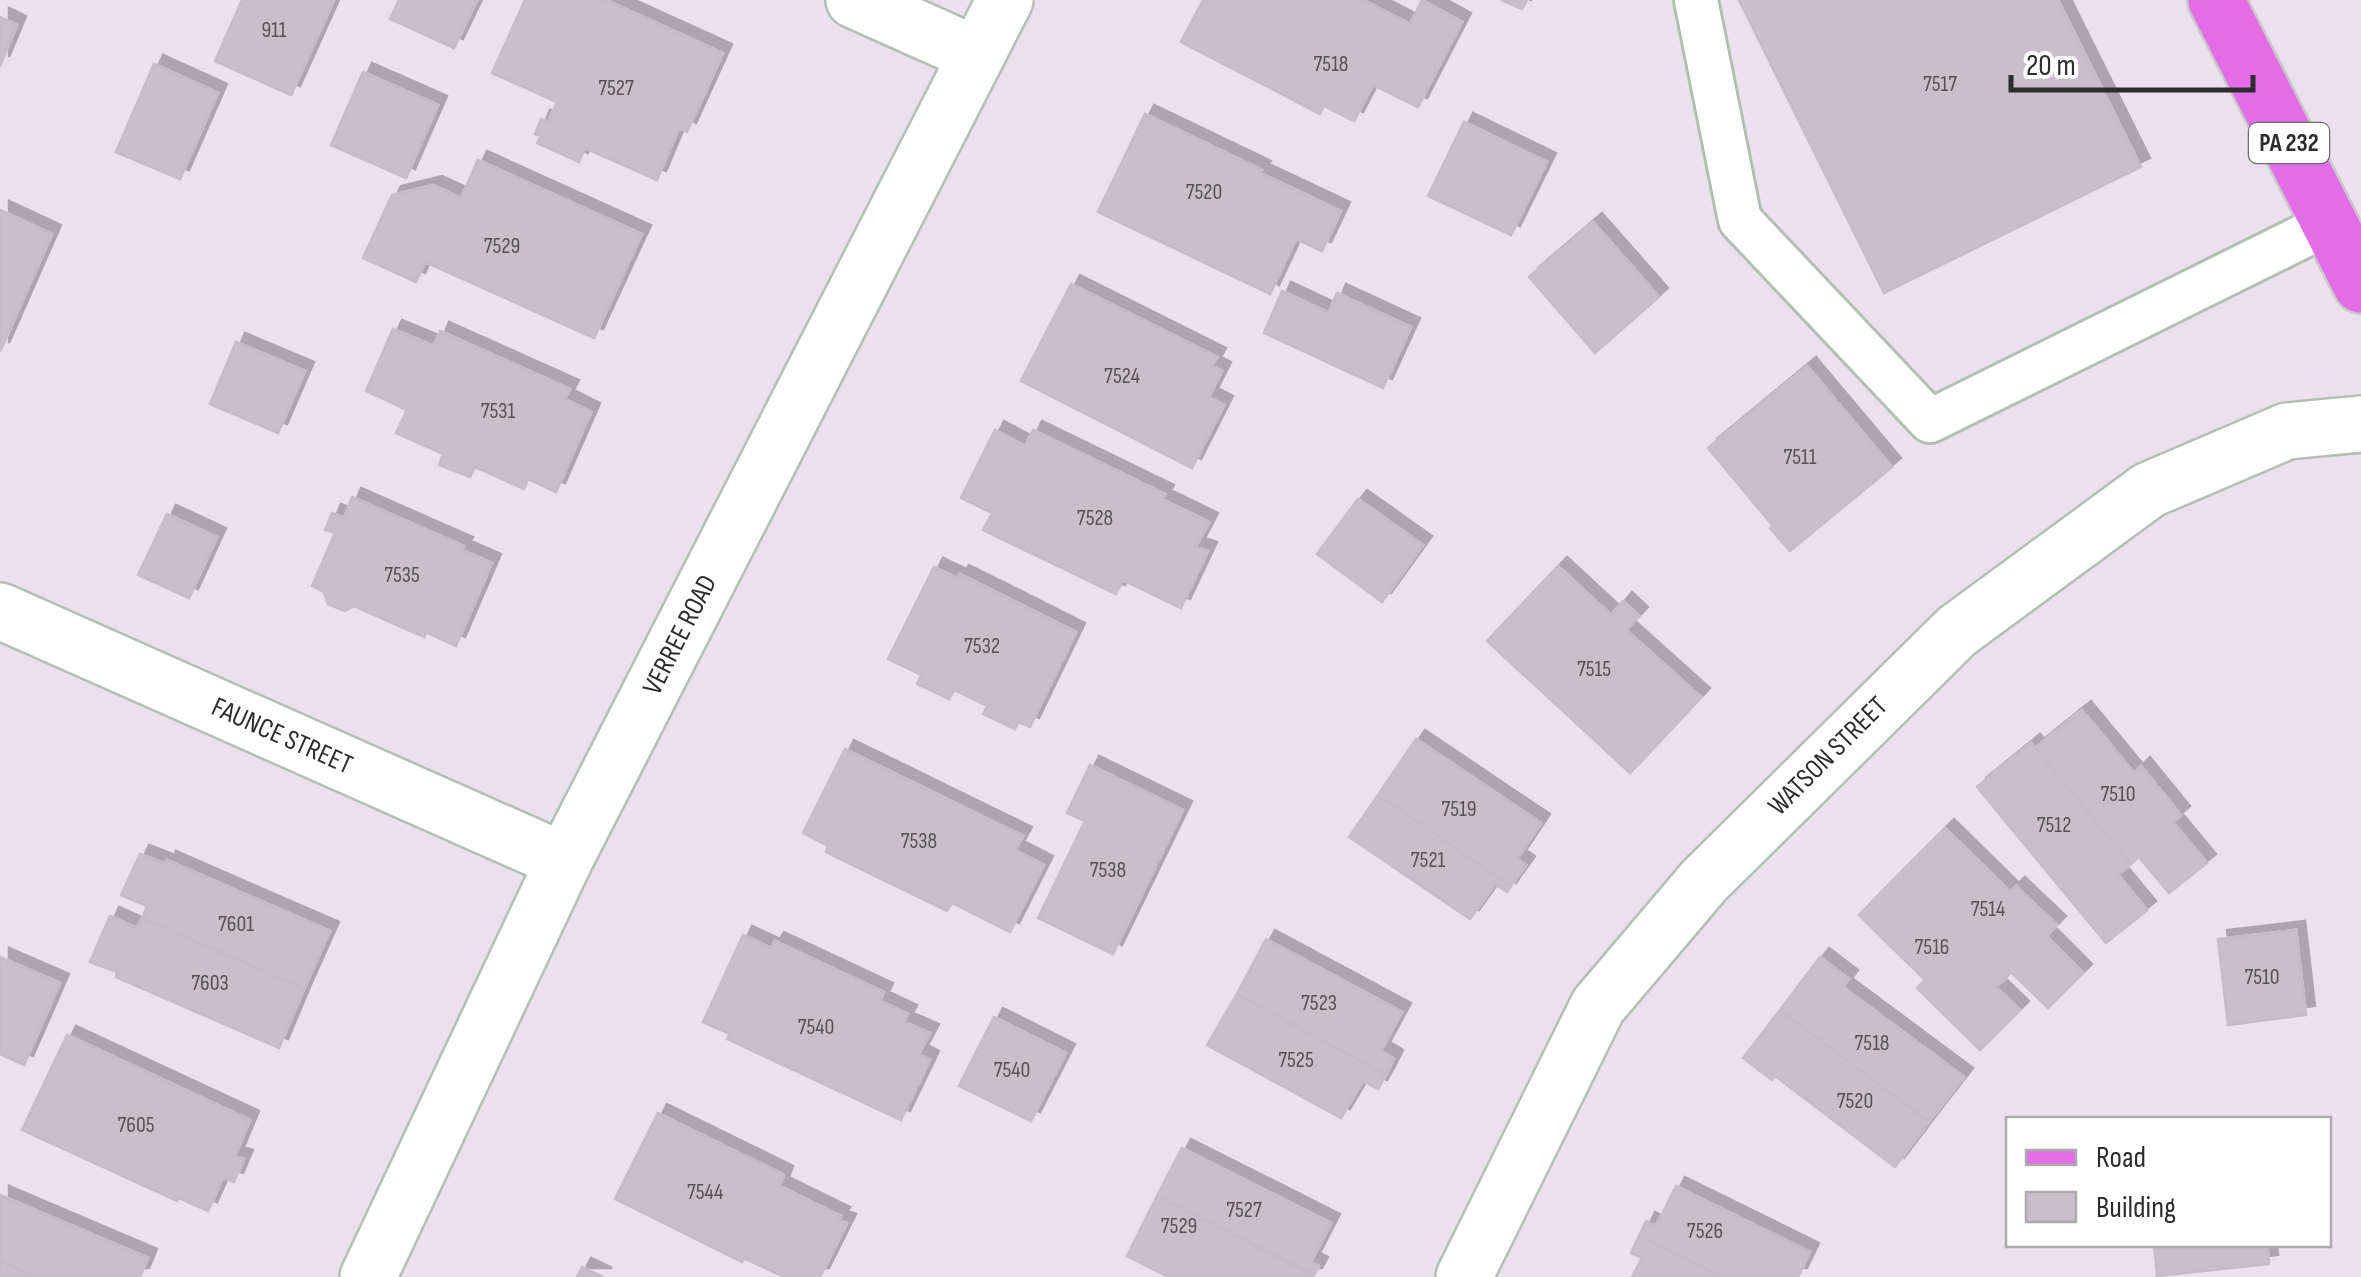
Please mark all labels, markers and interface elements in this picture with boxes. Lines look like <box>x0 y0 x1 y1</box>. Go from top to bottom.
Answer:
house number: 911 <box>261 17 287 44</box>
scale bar <box>2011 30 2254 92</box>
text: 20 m <box>2026 48 2076 84</box>
house number: 7518 <box>1314 51 1348 78</box>
house number: 7517 <box>1923 71 1957 98</box>
house number: 7527 <box>598 75 634 102</box>
road number: PA 232 <box>2249 123 2329 163</box>
house number: 7520 <box>1186 179 1222 206</box>
house number: 7529 <box>484 233 520 260</box>
house number: 7524 <box>1104 363 1140 390</box>
house number: 7531 <box>481 398 516 425</box>
house number: 7511 <box>1783 444 1817 471</box>
house number: 7528 <box>1077 505 1113 532</box>
house number: 7535 <box>384 562 420 589</box>
street label: VERREE ROAD <box>636 570 724 700</box>
house number: 7532 <box>964 633 1000 660</box>
house number: 7515 <box>1577 656 1611 683</box>
street label: FAUNCE STREET <box>207 690 357 782</box>
street label: WATSON STREET <box>1762 690 1894 822</box>
house number: 7510 <box>2100 781 2136 808</box>
house number: 7519 <box>1441 796 1477 823</box>
house number: 7512 <box>2037 812 2071 839</box>
house number: 7538 <box>901 828 937 855</box>
house number: 7521 <box>1411 847 1446 874</box>
house number: 7538 <box>1090 857 1126 884</box>
house number: 7514 <box>1971 896 2005 923</box>
house number: 7601 <box>218 911 254 938</box>
house number: 7516 <box>1915 934 1949 961</box>
house number: 7510 <box>2244 964 2280 991</box>
house number: 7603 <box>191 970 229 997</box>
house number: 7523 <box>1301 990 1337 1017</box>
house number: 7540 <box>798 1014 834 1041</box>
house number: 7518 <box>1855 1030 1889 1057</box>
house number: 7525 <box>1278 1047 1314 1074</box>
house number: 7540 <box>994 1057 1030 1084</box>
house number: 7520 <box>1837 1088 1873 1115</box>
house number: 7605 <box>117 1112 155 1139</box>
legend <box>2006 1117 2331 1247</box>
text: Road <box>2096 1140 2146 1176</box>
house number: 7544 <box>687 1179 723 1206</box>
text: Building <box>2096 1190 2176 1226</box>
house number: 7527 <box>1226 1197 1262 1224</box>
house number: 7529 <box>1161 1213 1197 1240</box>
house number: 7526 <box>1687 1218 1723 1245</box>

